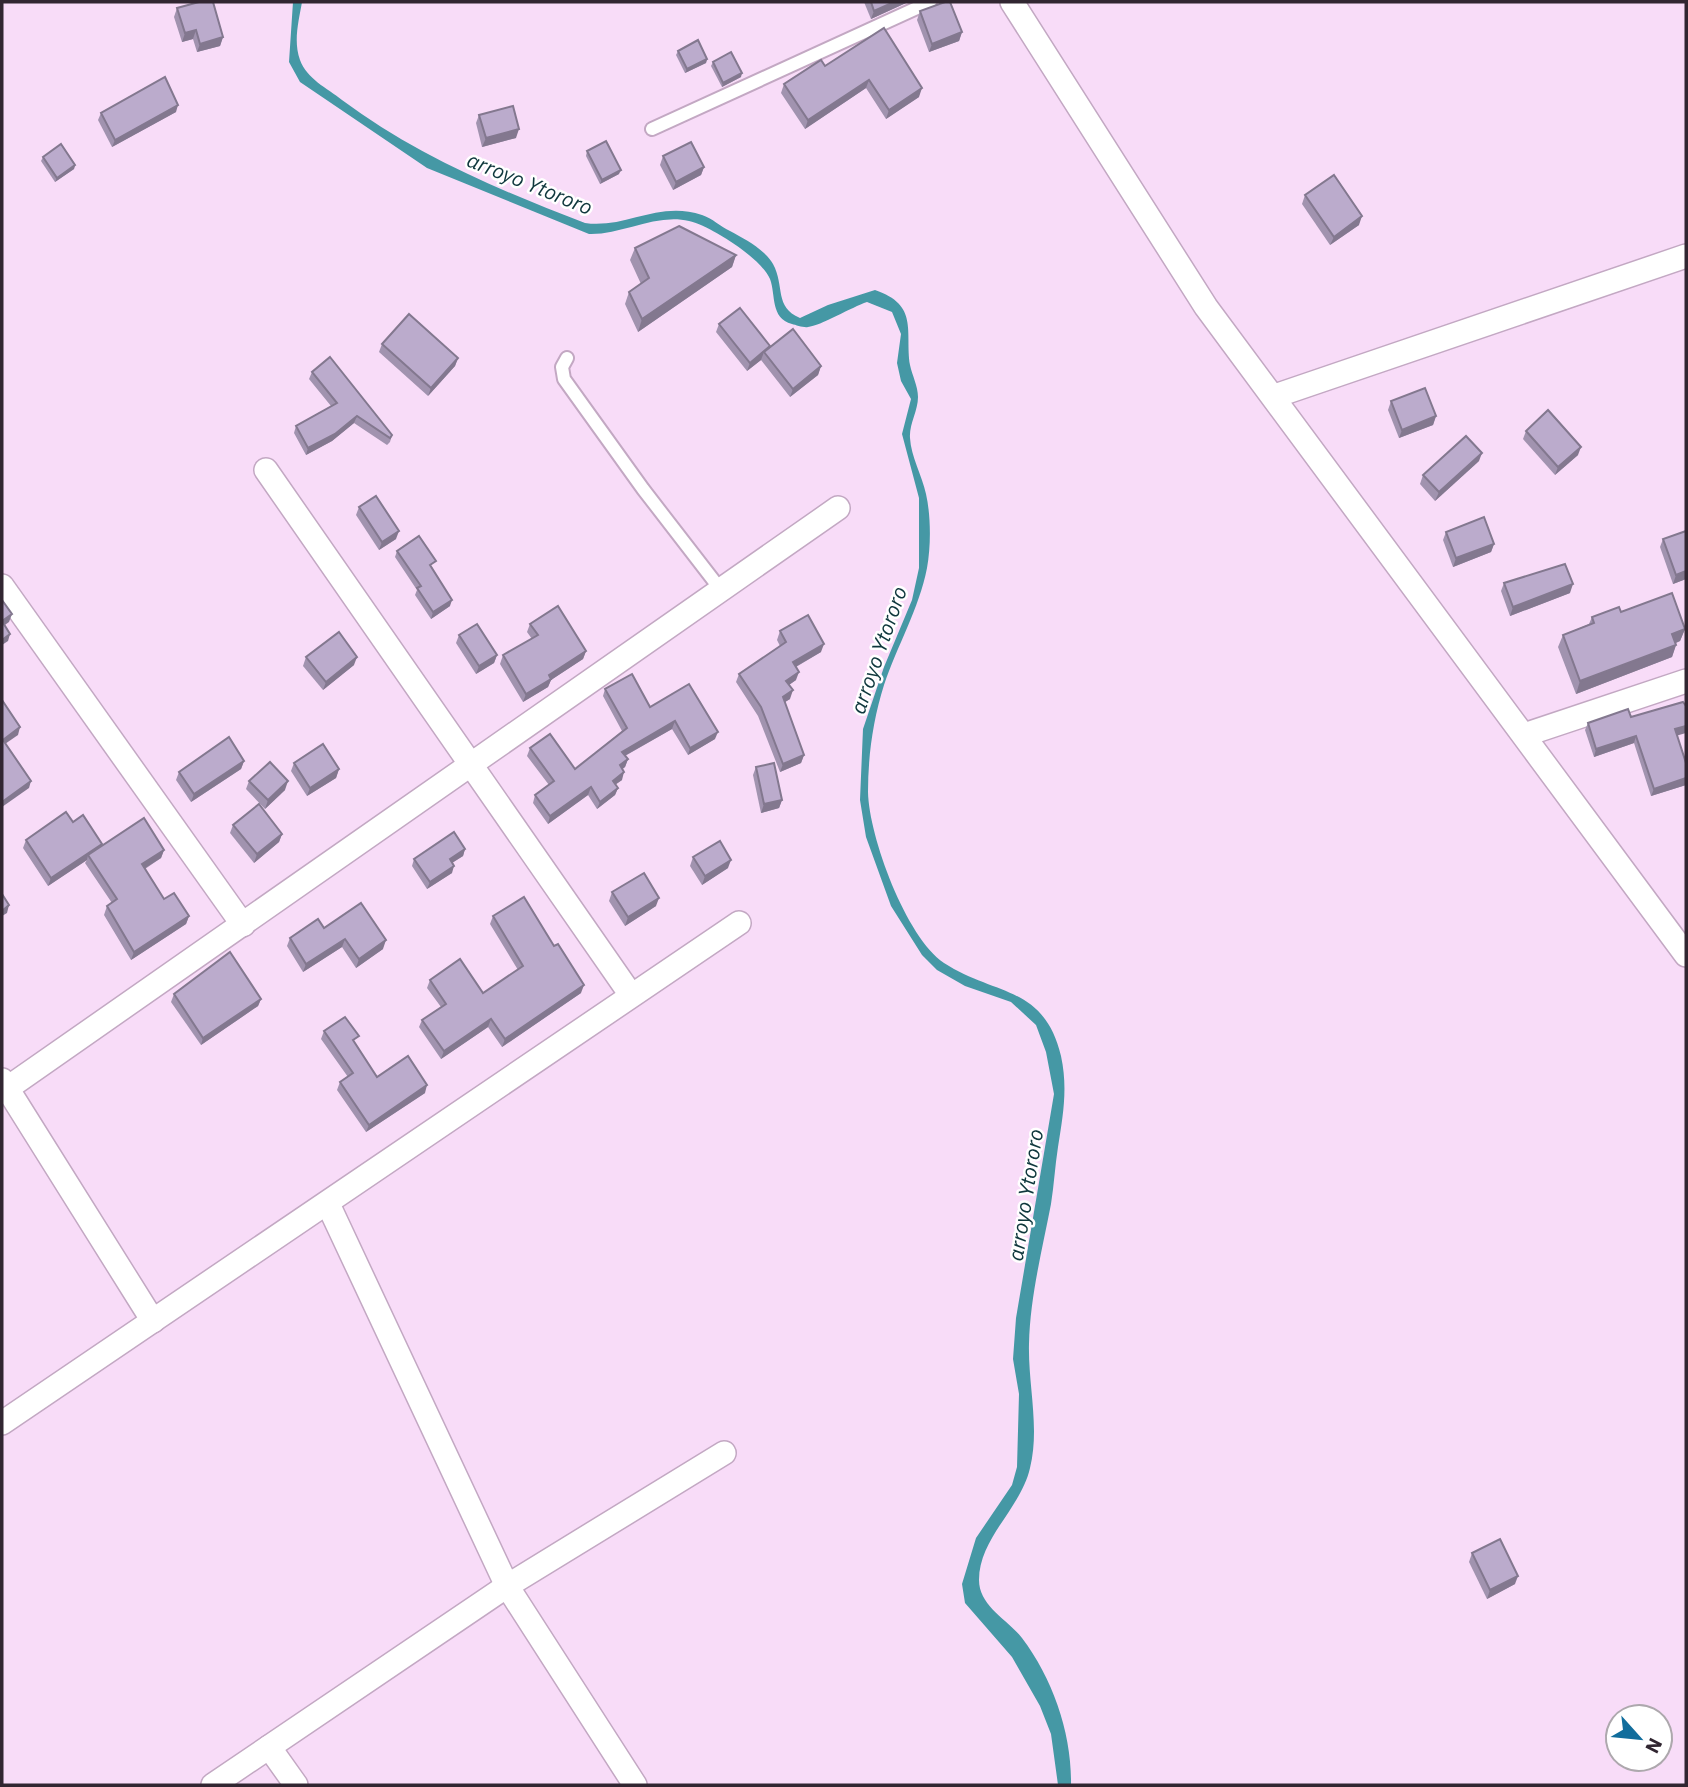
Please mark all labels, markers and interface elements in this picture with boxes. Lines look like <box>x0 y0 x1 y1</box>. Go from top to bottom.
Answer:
water label: arroyo Ytororo <box>463 145 597 221</box>
water label: arroyo Ytororo <box>843 582 913 718</box>
water label: arroyo Ytororo <box>1001 1127 1049 1263</box>
north arrow <box>1604 1703 1674 1773</box>
text: N <box>1640 1734 1668 1757</box>

